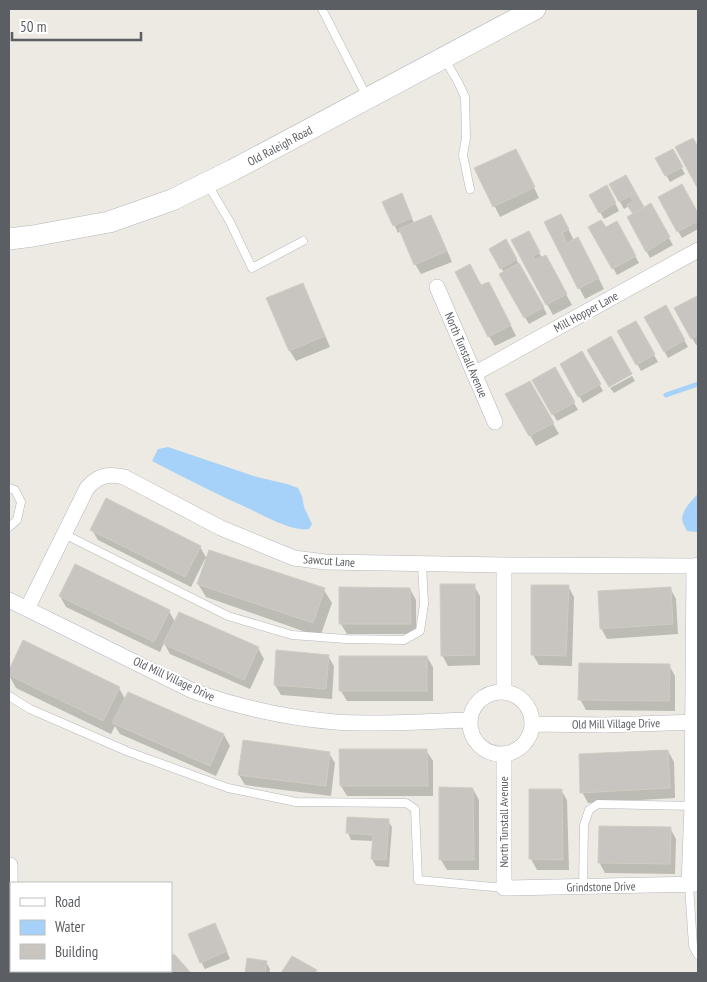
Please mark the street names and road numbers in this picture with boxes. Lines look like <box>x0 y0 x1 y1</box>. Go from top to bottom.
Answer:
street label: Old Raleigh Road <box>245 122 315 169</box>
street label: Mill Hopper Lane <box>551 288 621 335</box>
street label: North Tunstall Avenue <box>442 310 491 400</box>
street label: Sawcut Lane <box>303 551 356 570</box>
street label: Old Mill Village Drive <box>131 653 217 704</box>
street label: Old Mill Village Drive <box>572 715 660 732</box>
street label: North Tunstall Avenue <box>496 776 511 868</box>
street label: Grindstone Drive <box>566 878 636 895</box>

